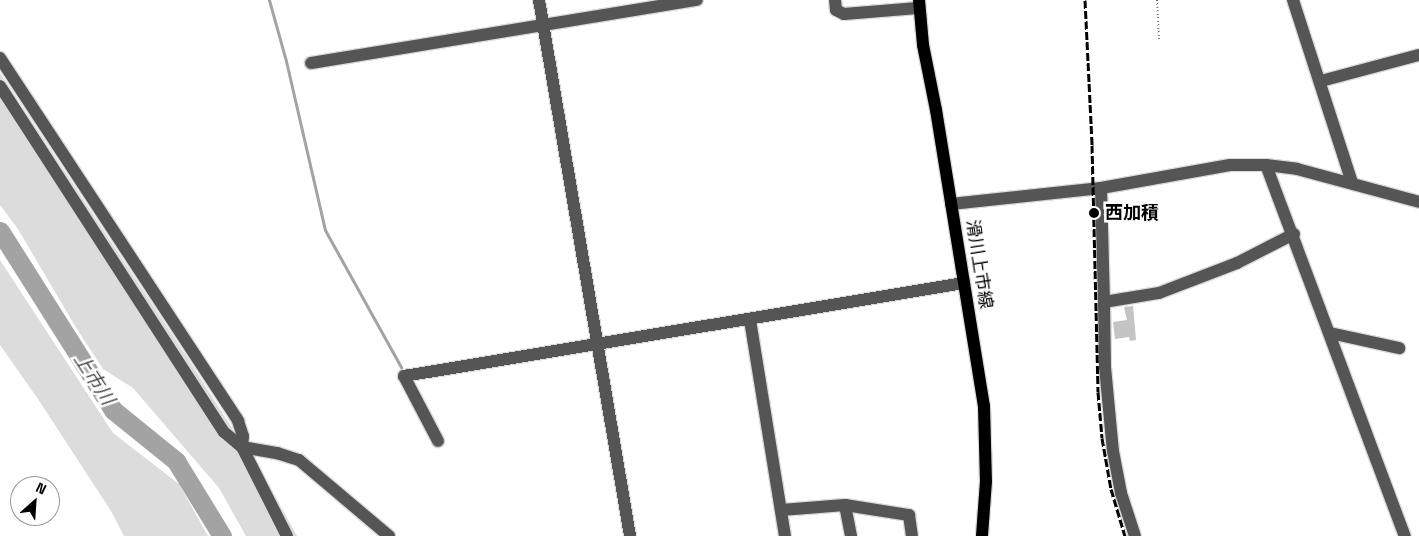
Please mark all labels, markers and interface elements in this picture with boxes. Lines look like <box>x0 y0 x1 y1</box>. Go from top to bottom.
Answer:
place label: 西加積 <box>1105 202 1159 224</box>
marker: 西加積 <box>1087 206 1101 220</box>
street label: 滑川上市線 <box>961 218 997 310</box>
water label: 上市川 <box>69 349 119 409</box>
north arrow <box>10 476 60 526</box>
text: N <box>33 478 49 499</box>

